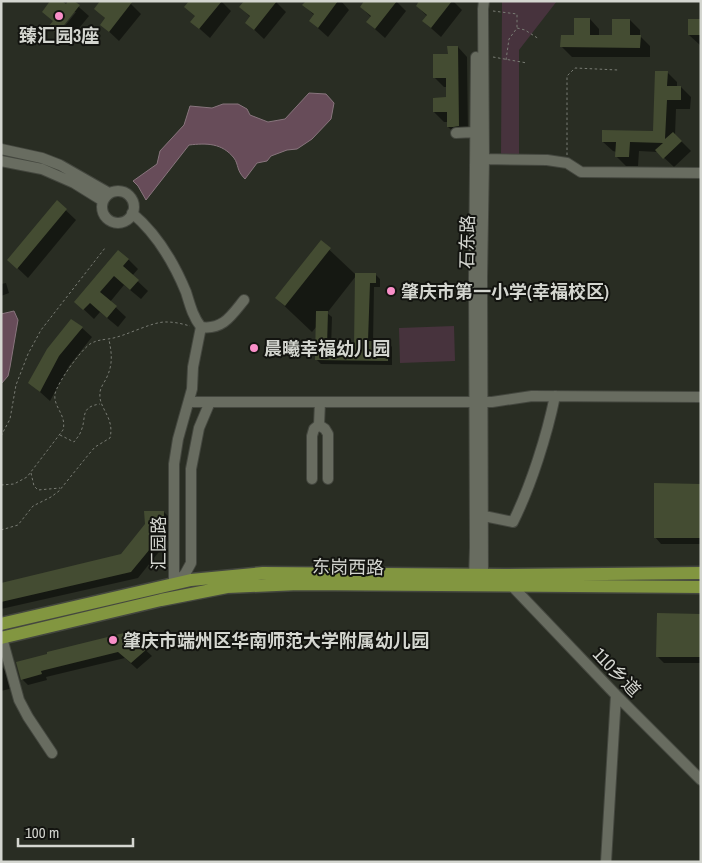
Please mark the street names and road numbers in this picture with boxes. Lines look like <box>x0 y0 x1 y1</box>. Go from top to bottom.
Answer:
street label: 石东路 <box>454 215 480 269</box>
street label: 汇园路 <box>146 516 171 570</box>
street label: 东岗西路 <box>312 554 384 580</box>
street label: 110乡道 <box>587 642 647 702</box>

